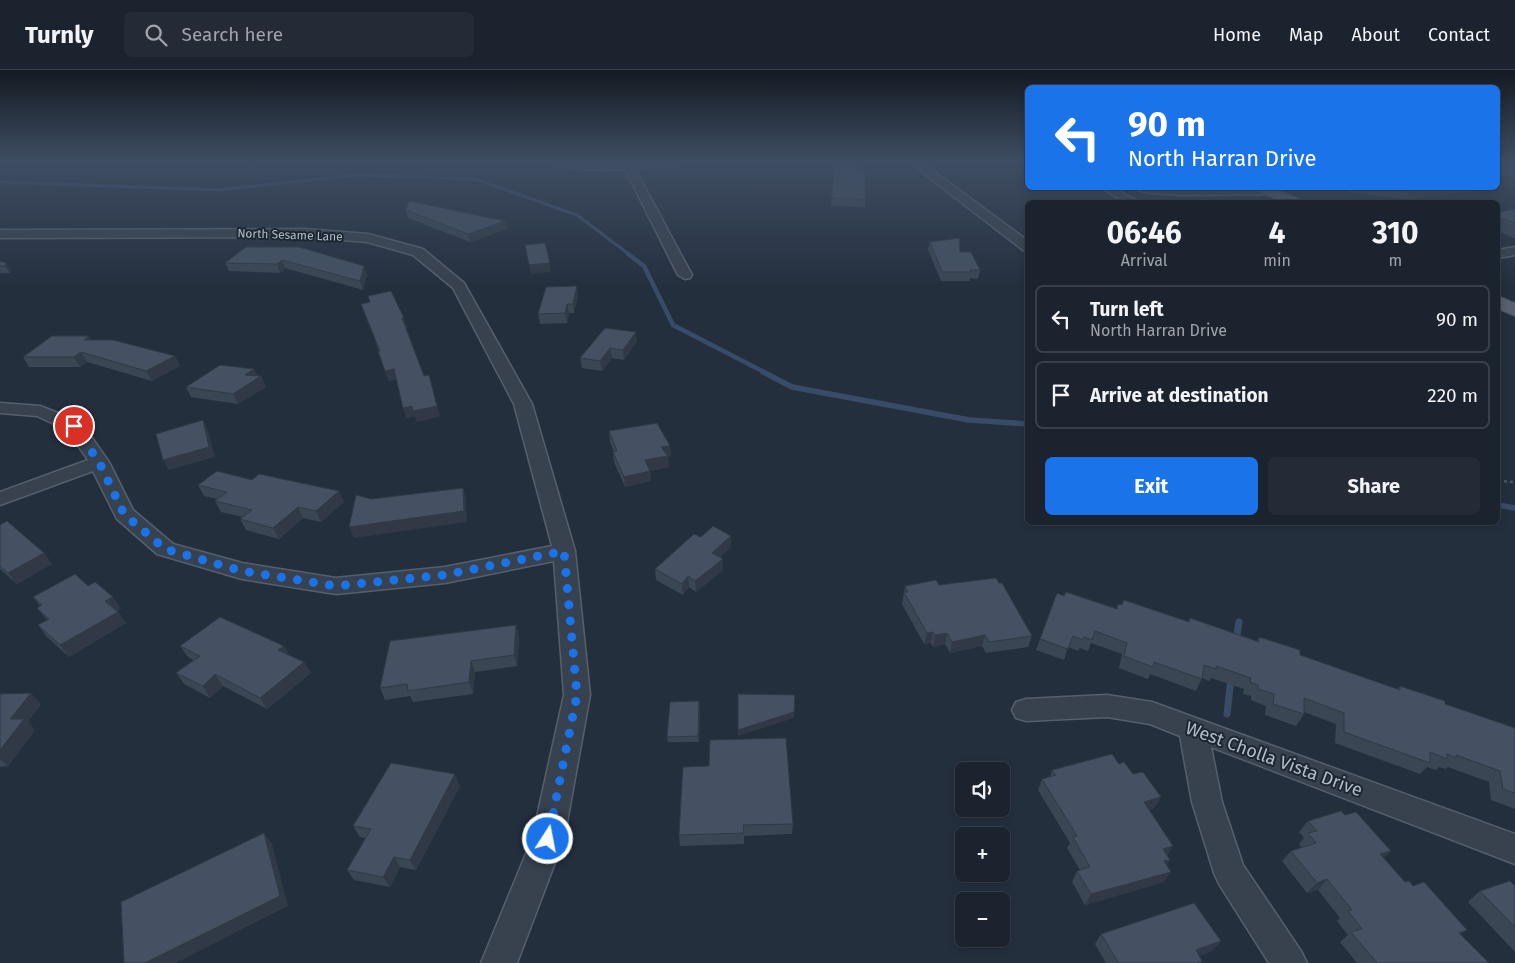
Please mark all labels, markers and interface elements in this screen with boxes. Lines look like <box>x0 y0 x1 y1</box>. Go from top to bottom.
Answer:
search box <box>124 12 474 57</box>
text: Turnly <box>25 21 94 49</box>
icon: search <box>142 21 170 49</box>
text: Search here <box>182 23 283 46</box>
text: Home <box>1213 24 1261 46</box>
text: Map <box>1289 24 1323 46</box>
text: About <box>1351 24 1400 46</box>
text: Contact <box>1428 24 1490 46</box>
text: 90 m <box>1128 103 1206 145</box>
icon: left <box>1045 105 1110 170</box>
text: North Harran Drive <box>1128 145 1316 172</box>
text: 06:46 <box>1106 215 1182 251</box>
text: 4 <box>1269 215 1285 251</box>
text: 310 <box>1372 215 1419 251</box>
street label: North Sesame Lane <box>237 226 343 244</box>
text: Arrival <box>1121 251 1168 270</box>
text: min <box>1263 251 1291 270</box>
text: m <box>1389 251 1402 270</box>
text: Turn left <box>1090 298 1164 321</box>
icon: left <box>1047 305 1075 333</box>
text: 90 m <box>1436 308 1478 331</box>
text: North Harran Drive <box>1090 321 1227 340</box>
icon: arrive <box>1047 381 1075 409</box>
text: Arrive at destination <box>1090 384 1269 407</box>
text: 220 m <box>1427 384 1478 407</box>
pin <box>53 405 95 447</box>
icon: arrive <box>60 412 88 440</box>
button: Exit <box>1045 457 1258 515</box>
button: Share <box>1268 457 1480 515</box>
street label: West Cholla Vista Drive <box>1182 717 1366 801</box>
map controls <box>955 762 1010 947</box>
button: sound <box>955 762 1010 817</box>
position arrow <box>521 812 573 864</box>
button: + <box>955 827 1010 882</box>
button: − <box>955 892 1010 947</box>

